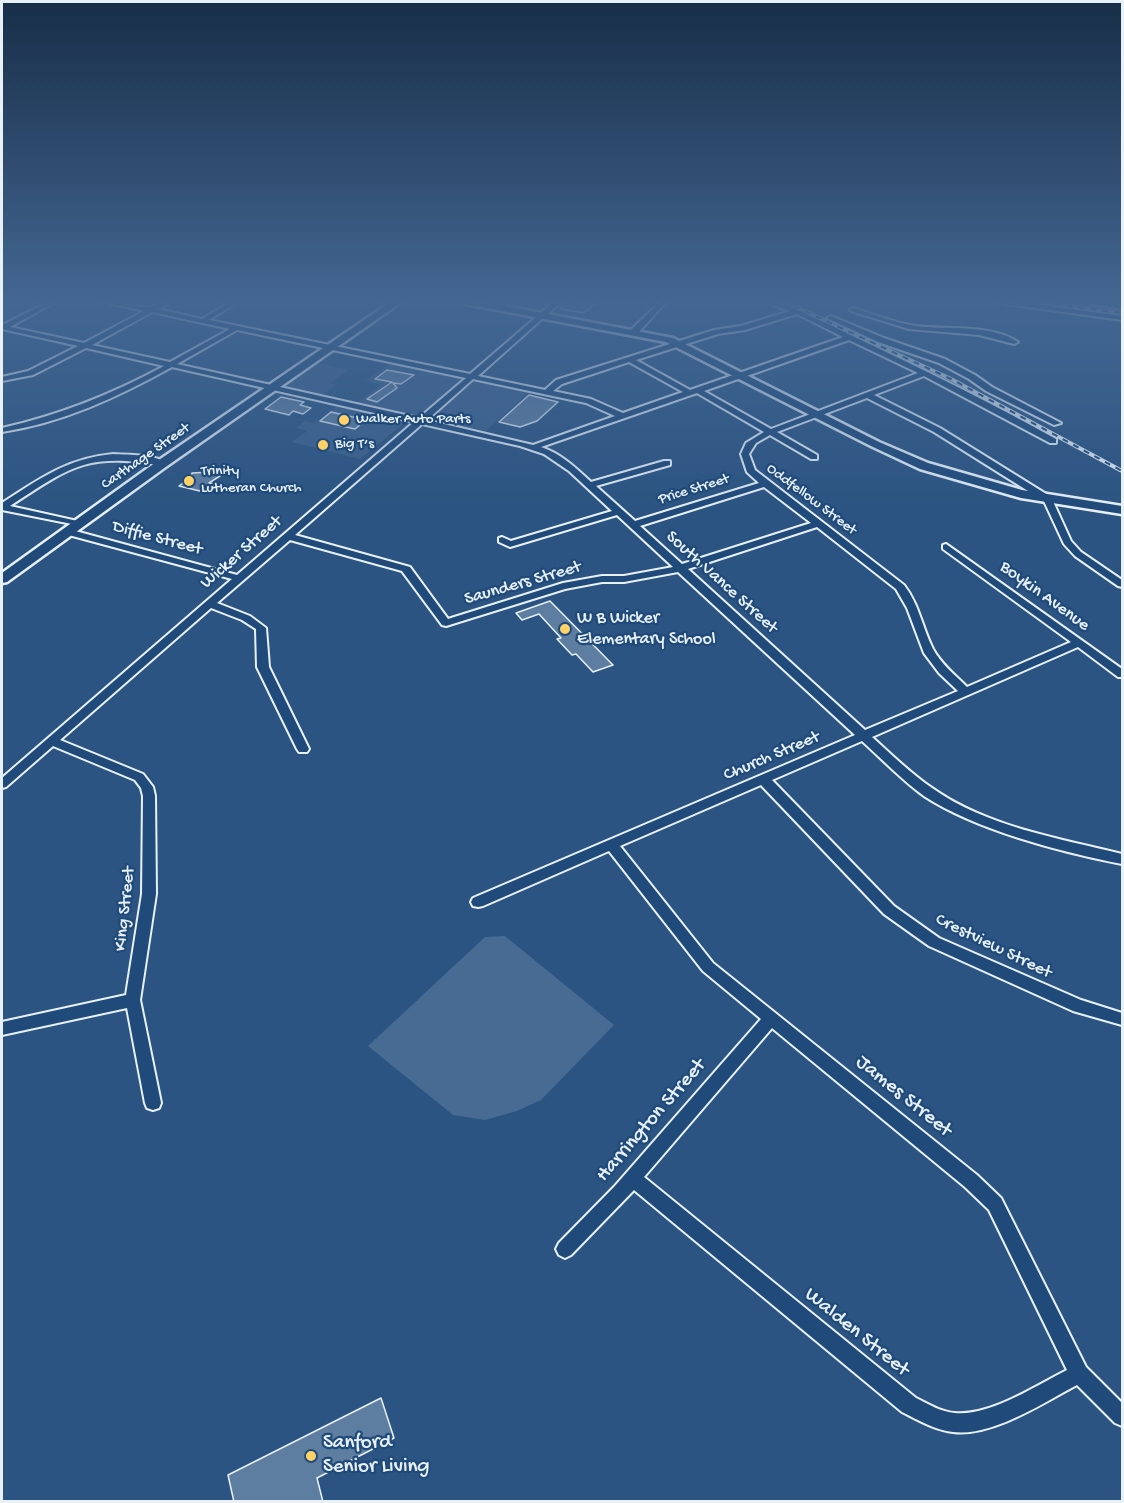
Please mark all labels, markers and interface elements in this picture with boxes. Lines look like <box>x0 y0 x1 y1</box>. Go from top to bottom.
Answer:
place label: Walker Auto Parts <box>356 411 471 429</box>
marker: Walker Auto Parts <box>337 413 351 427</box>
street label: Carthage Street <box>98 420 194 494</box>
place label: Big T’s <box>335 436 374 454</box>
marker: Big T’s <box>316 438 330 452</box>
street label: Oddfellow Street <box>762 460 860 540</box>
place label: Trinity Lutheran Church <box>201 463 301 498</box>
street label: Price Street <box>656 471 732 509</box>
marker: Trinity Lutheran Church <box>182 474 196 488</box>
street label: Wicker Street <box>197 512 287 594</box>
street label: Diffie Street <box>110 517 204 561</box>
street label: South Vance Street <box>660 527 782 639</box>
street label: Saunders Street <box>462 557 584 611</box>
street label: Boykin Avenue <box>995 557 1093 637</box>
place label: W B Wicker Elementary School <box>577 608 716 650</box>
marker: W B Wicker Elementary School <box>558 622 572 636</box>
street label: Church Street <box>721 727 823 787</box>
street label: King Street <box>111 866 141 952</box>
street label: Crestview Street <box>931 910 1055 984</box>
street label: James Street <box>850 1050 956 1144</box>
street label: Harrington Street <box>592 1054 712 1188</box>
street label: Walden Street <box>798 1283 914 1383</box>
place label: Sanford Senior Living <box>323 1431 429 1481</box>
marker: Sanford Senior Living <box>304 1449 318 1463</box>

